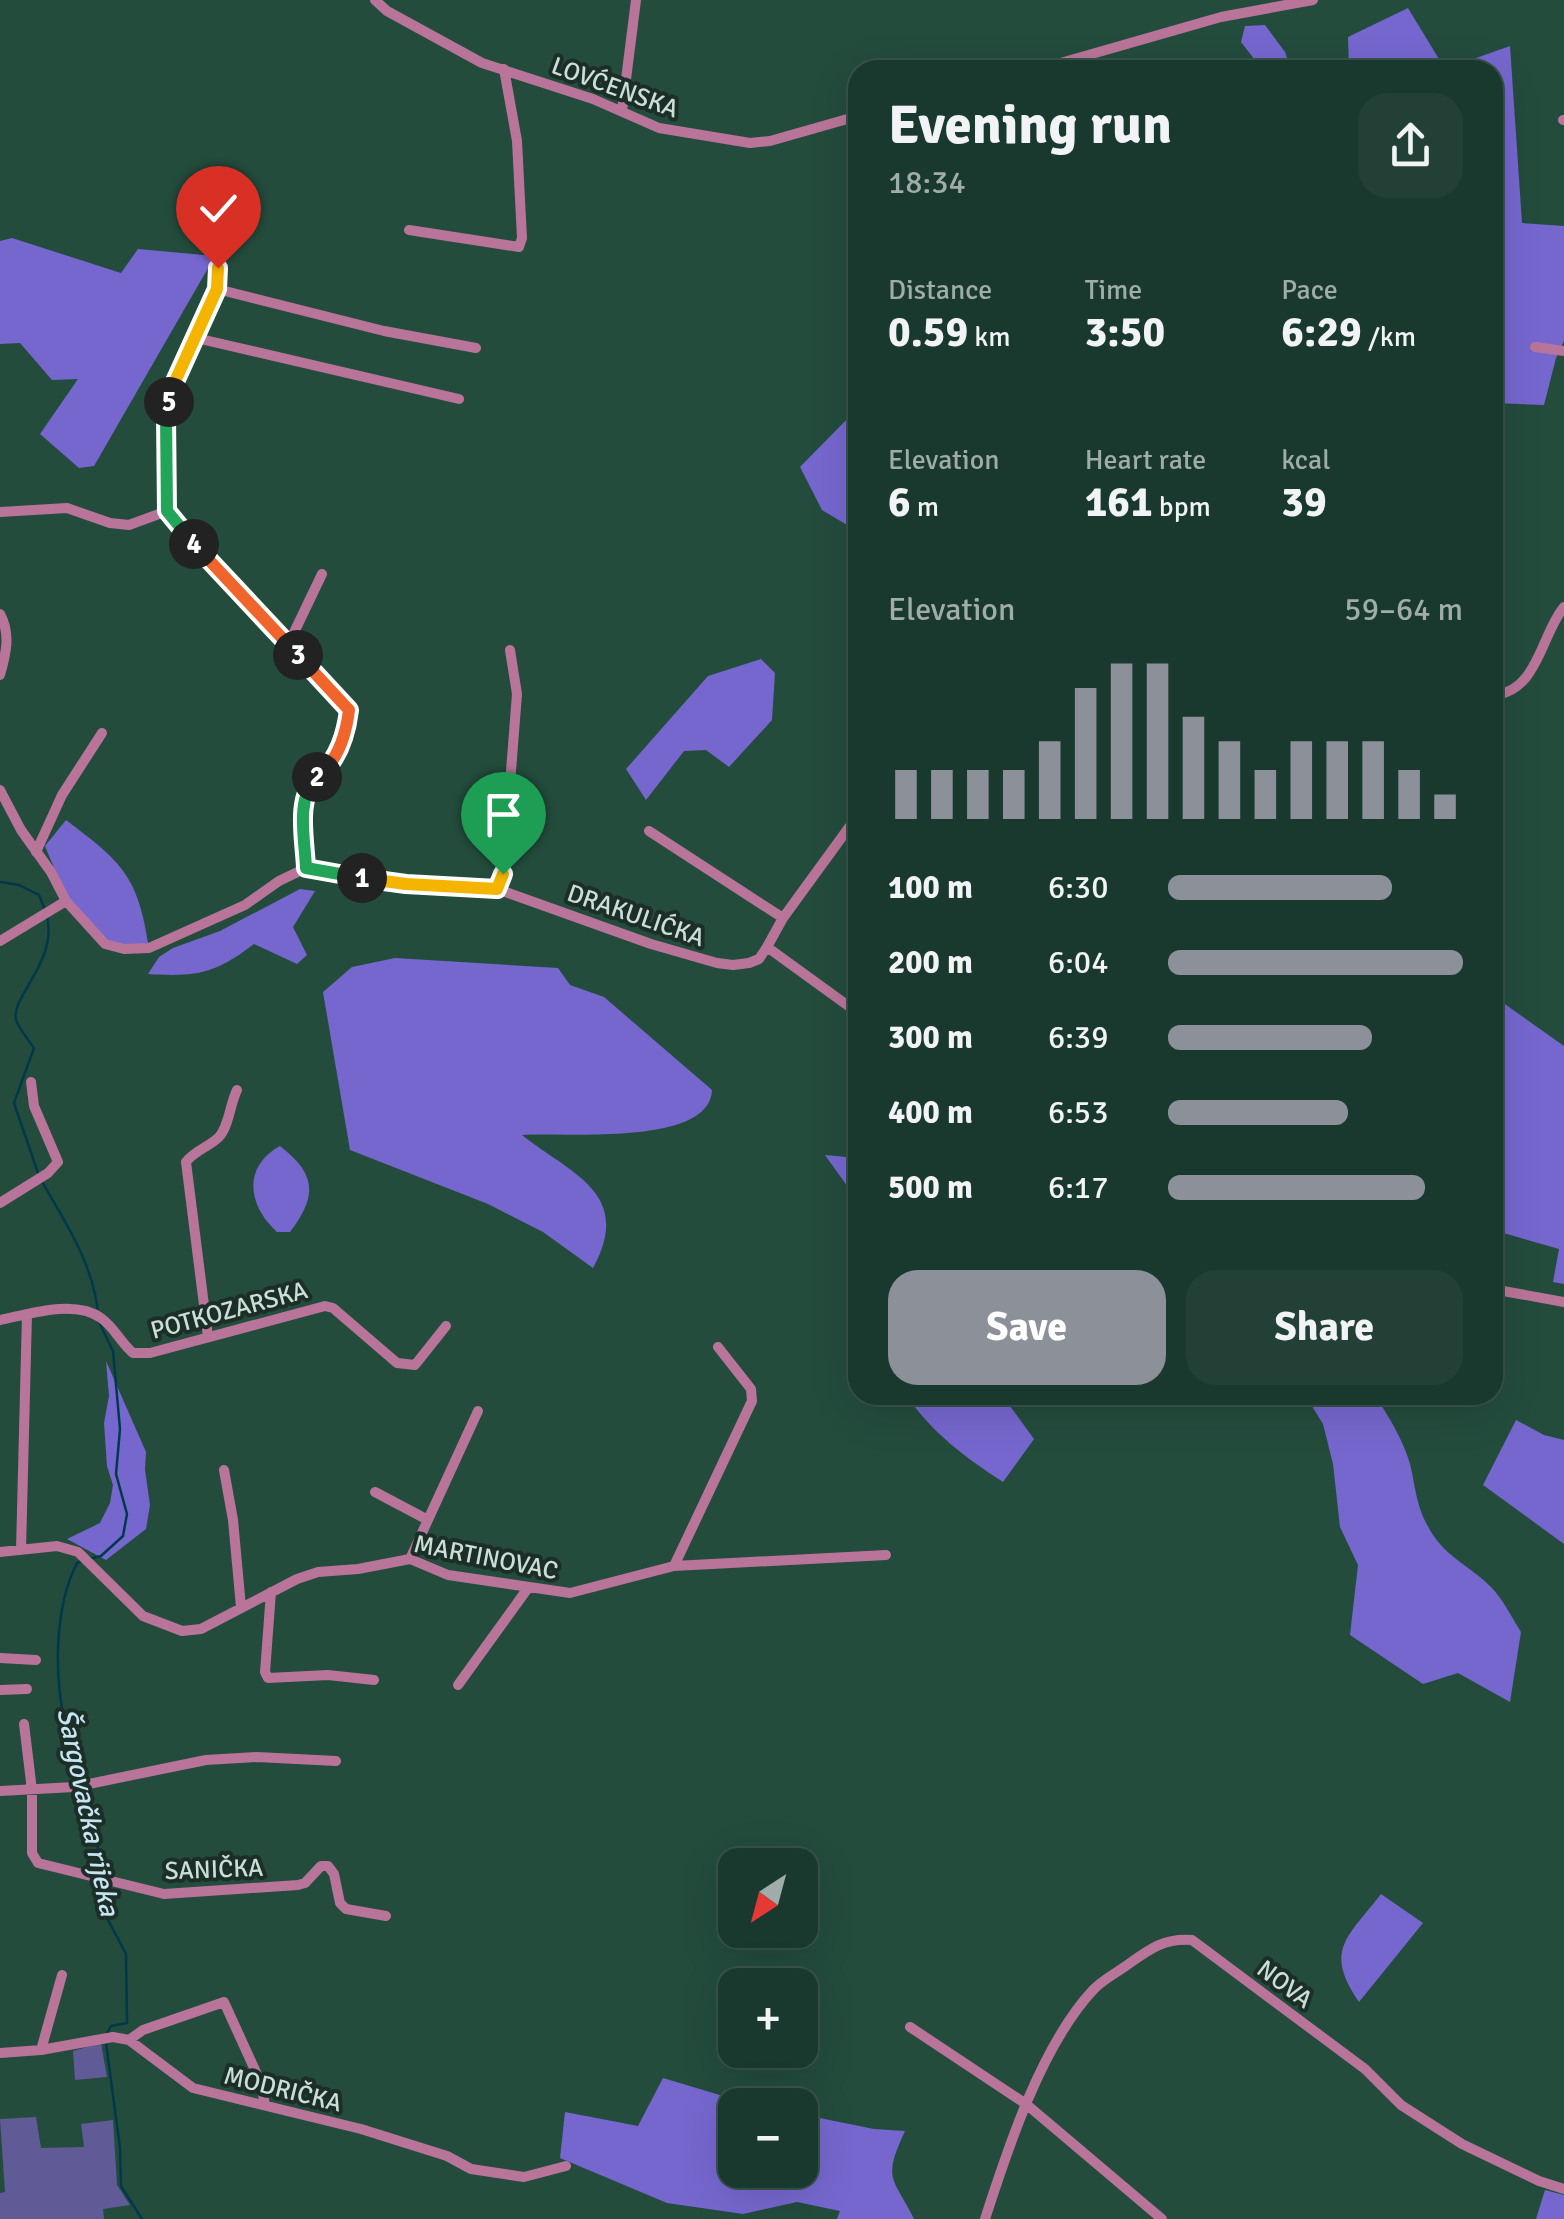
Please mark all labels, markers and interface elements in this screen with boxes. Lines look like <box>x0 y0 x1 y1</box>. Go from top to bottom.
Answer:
street label: LOVĆENSKA <box>547 50 683 124</box>
text: Evening run <box>888 91 1172 159</box>
button: share <box>1358 93 1463 198</box>
text: 18:34 <box>888 163 966 202</box>
pin <box>176 166 261 269</box>
icon: check <box>191 181 246 236</box>
text: Distance <box>888 273 992 307</box>
text: Time <box>1085 273 1142 307</box>
text: Pace <box>1281 273 1338 307</box>
text: 0.59 <box>888 307 968 358</box>
text: 3:50 <box>1085 307 1165 358</box>
text: 6:29 <box>1281 307 1362 358</box>
text: km <box>968 320 1011 354</box>
text: /km <box>1362 320 1416 354</box>
pin: 5 <box>144 377 194 427</box>
text: 5 <box>161 385 177 419</box>
text: Elevation <box>888 443 1000 477</box>
text: Heart rate <box>1085 443 1206 477</box>
text: kcal <box>1281 443 1330 477</box>
text: 6 <box>888 477 911 528</box>
text: 161 <box>1085 477 1153 528</box>
text: 39 <box>1281 477 1327 528</box>
text: m <box>911 490 939 524</box>
text: bpm <box>1153 490 1211 524</box>
pin: 4 <box>169 519 219 569</box>
text: 4 <box>186 527 202 561</box>
text: Elevation <box>888 590 1015 629</box>
text: 59–64 m <box>1344 590 1463 629</box>
pin: 3 <box>273 630 323 680</box>
text: 3 <box>290 638 306 672</box>
pin: 2 <box>292 752 342 802</box>
text: 2 <box>309 760 325 794</box>
pin <box>461 772 546 875</box>
icon: arrive <box>476 787 531 842</box>
pin: 1 <box>337 853 387 903</box>
text: 1 <box>354 861 370 895</box>
text: 100 m <box>888 868 973 907</box>
text: 6:30 <box>1048 868 1108 907</box>
street label: DRAKULIĆKA <box>563 877 709 953</box>
text: 200 m <box>888 943 973 982</box>
text: 6:04 <box>1048 943 1108 982</box>
text: 300 m <box>888 1018 973 1057</box>
text: 6:39 <box>1048 1018 1108 1057</box>
text: 400 m <box>888 1093 973 1132</box>
text: 6:53 <box>1048 1093 1108 1132</box>
text: 500 m <box>888 1168 973 1207</box>
text: 6:17 <box>1048 1168 1108 1207</box>
button: Save <box>888 1270 1166 1385</box>
button: Share <box>1186 1270 1463 1385</box>
street label: POTKOZARSKA <box>147 1274 311 1346</box>
street label: MARTINOVAC <box>411 1528 561 1586</box>
water label: Šargovačka rijeka <box>49 1705 127 1920</box>
north arrow <box>718 1848 818 1948</box>
map controls <box>718 1848 818 2188</box>
street label: SANIČKA <box>164 1852 264 1886</box>
street label: NOVA <box>1251 1953 1319 2015</box>
button: + <box>718 1968 818 2068</box>
street label: MODRIČKA <box>221 2059 345 2119</box>
button: − <box>718 2088 818 2188</box>

